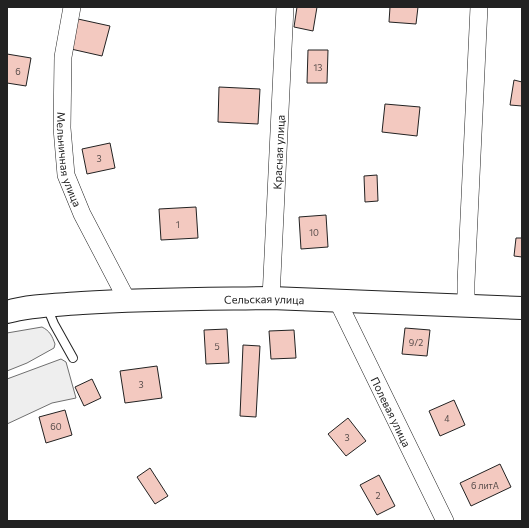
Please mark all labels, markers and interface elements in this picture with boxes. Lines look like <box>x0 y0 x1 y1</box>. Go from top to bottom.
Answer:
house number: 13 <box>314 62 322 73</box>
house number: 6 <box>15 66 21 77</box>
street label: Мельничная улица <box>55 112 85 208</box>
street label: Красная улица <box>270 114 286 190</box>
house number: 3 <box>96 153 102 164</box>
house number: 1 <box>176 219 180 230</box>
house number: 10 <box>309 227 319 238</box>
street label: Сельская улица <box>224 291 305 306</box>
house number: 9/2 <box>409 337 423 348</box>
house number: 5 <box>214 341 220 352</box>
street label: Полевая улица <box>369 374 414 449</box>
house number: 3 <box>138 379 144 390</box>
house number: 4 <box>444 413 450 424</box>
house number: 60 <box>50 421 62 432</box>
house number: 3 <box>344 432 350 443</box>
house number: 6 литА <box>471 480 499 491</box>
house number: 2 <box>376 490 381 501</box>

